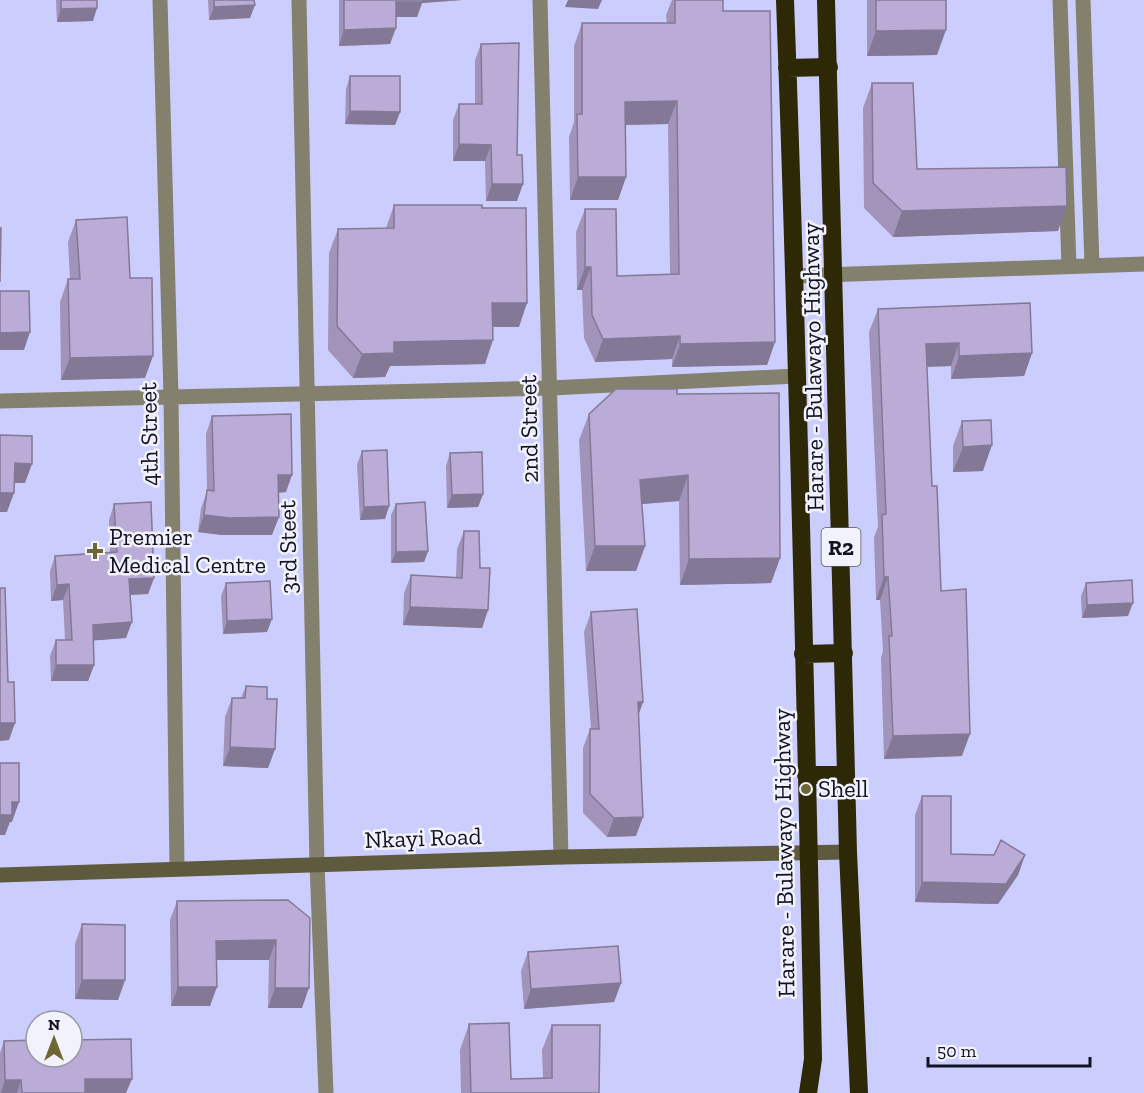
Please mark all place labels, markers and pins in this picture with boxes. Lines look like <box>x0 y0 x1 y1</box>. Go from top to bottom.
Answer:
place label: Premier Medical Centre <box>109 522 266 579</box>
marker: Premier Medical Centre <box>86 542 104 560</box>
place label: Shell <box>818 774 868 803</box>
marker: Shell <box>799 782 813 796</box>

